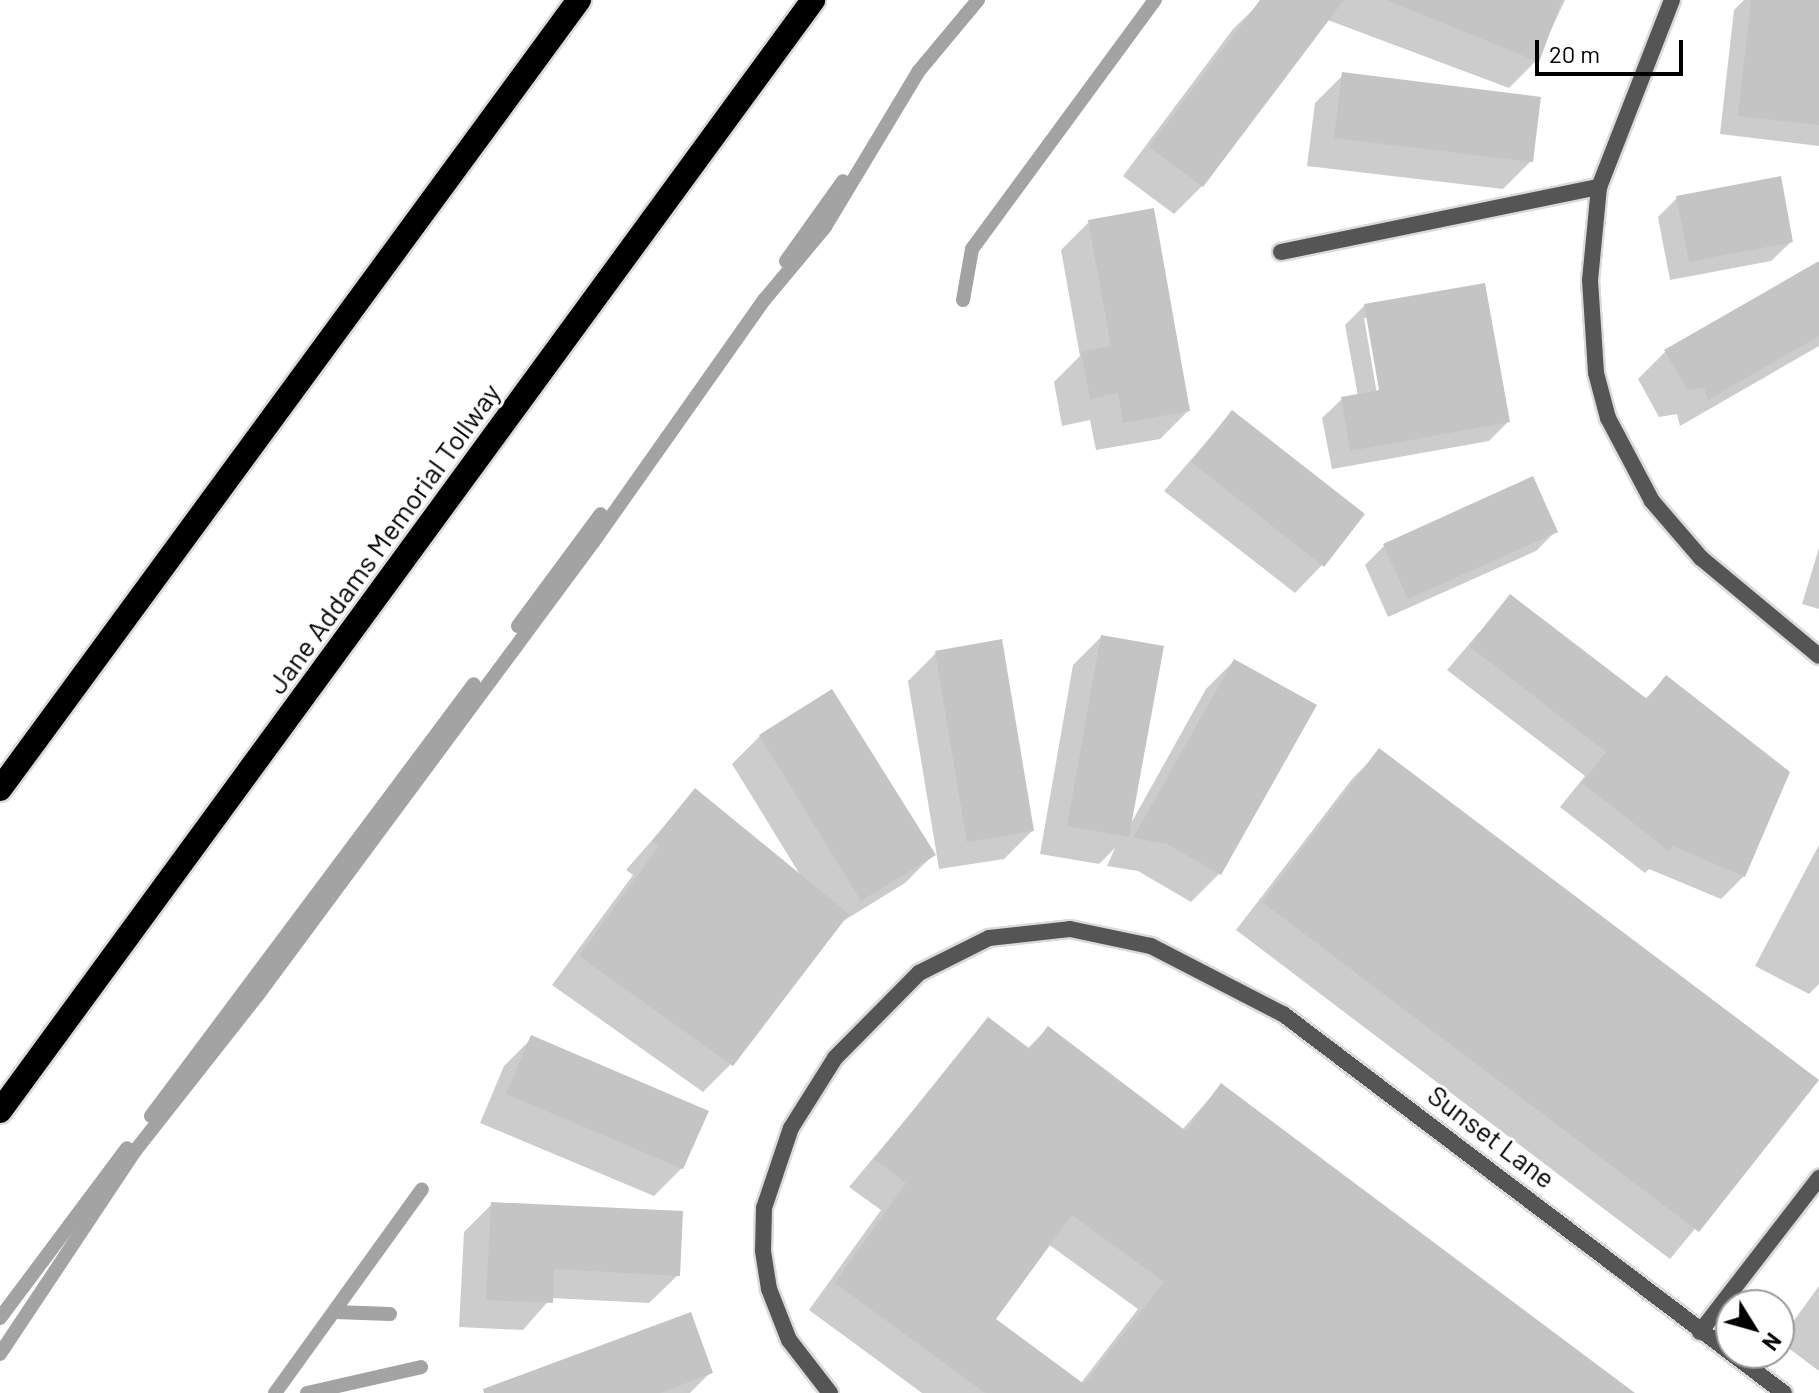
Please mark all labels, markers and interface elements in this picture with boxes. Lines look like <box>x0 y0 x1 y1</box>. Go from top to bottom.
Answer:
scale bar <box>1539 24 1687 74</box>
text: 20 m <box>1549 39 1600 68</box>
street label: Jane Addams Memorial Tollway <box>259 376 507 700</box>
street label: Sunset Lane <box>1422 1077 1562 1195</box>
north arrow <box>1715 1289 1795 1369</box>
text: N <box>1758 1329 1787 1356</box>

